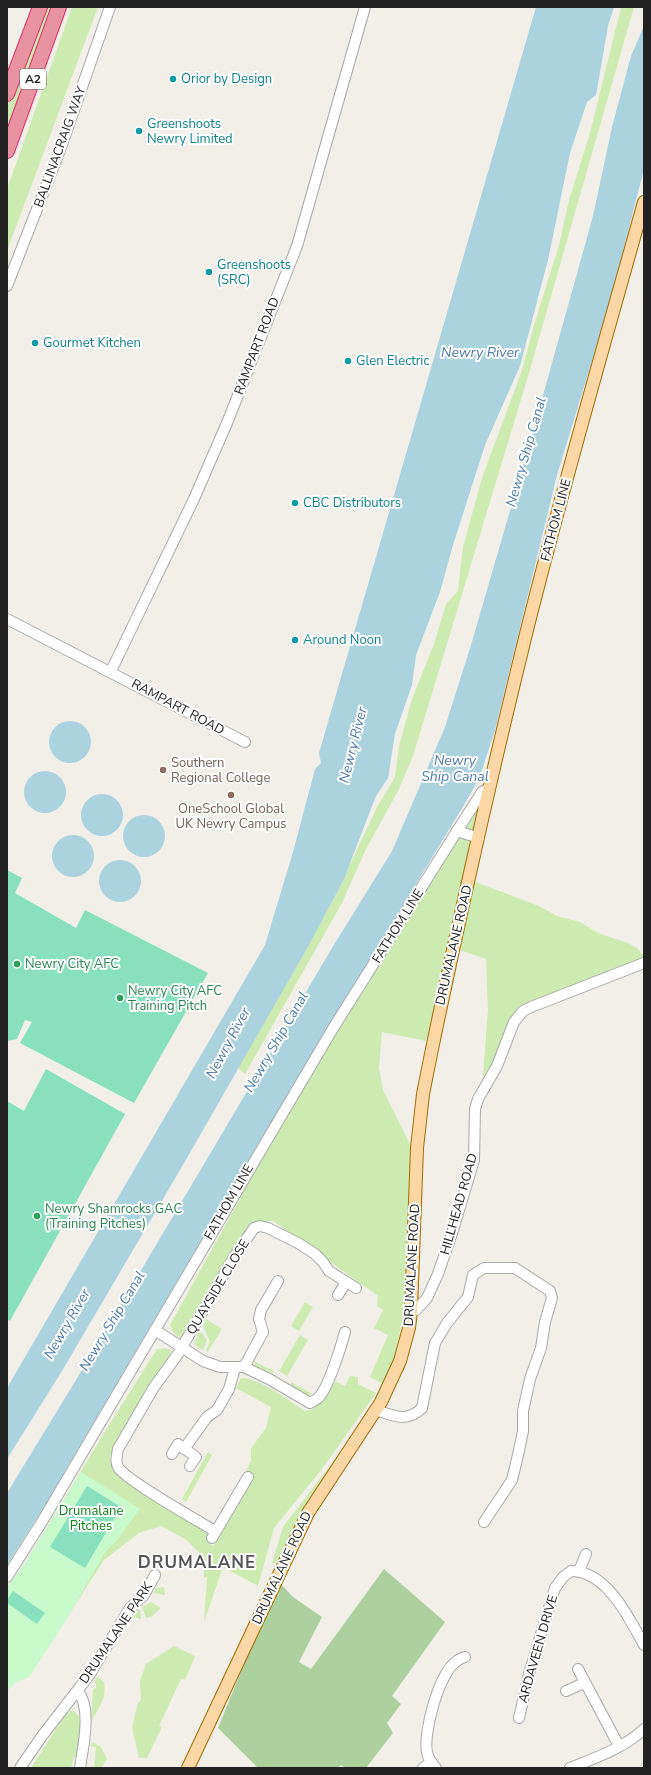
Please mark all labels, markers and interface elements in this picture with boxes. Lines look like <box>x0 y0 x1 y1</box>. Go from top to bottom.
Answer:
road number: A2 <box>20 69 46 89</box>
place label: Orior by Design <box>181 70 272 88</box>
marker: Orior by Design <box>168 74 178 84</box>
street label: BALLINACRAIG WAY <box>30 84 90 210</box>
place label: Greenshoots Newry Limited <box>147 115 233 148</box>
marker: Greenshoots Newry Limited <box>134 126 144 136</box>
place label: Greenshoots (SRC) <box>217 256 291 289</box>
marker: Greenshoots (SRC) <box>204 267 214 277</box>
street label: RAMPART ROAD <box>230 295 284 397</box>
place label: Gourmet Kitchen <box>43 334 141 352</box>
marker: Gourmet Kitchen <box>30 338 40 348</box>
water label: Newry River <box>441 343 520 362</box>
place label: Glen Electric <box>356 352 429 370</box>
marker: Glen Electric <box>343 356 353 366</box>
water label: Newry Ship Canal <box>501 395 551 509</box>
street label: FATHOM LINE <box>536 477 576 563</box>
place label: CBC Distributors <box>303 494 401 512</box>
marker: CBC Distributors <box>290 498 300 508</box>
place label: Around Noon <box>303 631 381 649</box>
marker: Around Noon <box>290 635 300 645</box>
street label: RAMPART ROAD <box>128 675 228 739</box>
water label: Newry River <box>334 704 372 785</box>
water label: Newry Ship Canal <box>421 751 489 786</box>
place label: Southern Regional College <box>171 754 270 787</box>
marker: Southern Regional College <box>158 765 168 775</box>
marker: OneSchool Global UK Newry Campus <box>226 790 236 800</box>
place label: OneSchool Global UK Newry Campus <box>175 800 287 833</box>
street label: DRUMALANE ROAD <box>431 883 477 1007</box>
street label: FATHOM LINE <box>368 885 428 967</box>
place label: Newry City AFC <box>25 955 119 973</box>
marker: Newry City AFC <box>12 959 22 969</box>
place label: Newry City AFC Training Pitch <box>128 982 222 1015</box>
water label: Newry Ship Canal <box>239 988 313 1096</box>
marker: Newry City AFC Training Pitch <box>115 993 125 1003</box>
water label: Newry River <box>201 1003 255 1082</box>
street label: HILLHEAD ROAD <box>436 1151 482 1257</box>
street label: FATHOM LINE <box>200 1161 258 1243</box>
place label: Newry Shamrocks GAC (Training Pitches) <box>45 1200 182 1233</box>
street label: DRUMALANE ROAD <box>400 1203 424 1327</box>
marker: Newry Shamrocks GAC (Training Pitches) <box>32 1211 42 1221</box>
street label: QUAYSIDE CLOSE <box>182 1236 254 1338</box>
water label: Newry Ship Canal <box>75 1268 149 1374</box>
water label: Newry River <box>39 1285 95 1362</box>
park label: Drumalane Pitches <box>59 1502 123 1535</box>
street label: DRUMALANE ROAD <box>248 1509 316 1627</box>
district label: DRUMALANE <box>138 1551 256 1574</box>
street label: DRUMALANE PARK <box>75 1578 157 1687</box>
street label: ARDAVEEN DRIVE <box>514 1593 562 1705</box>

